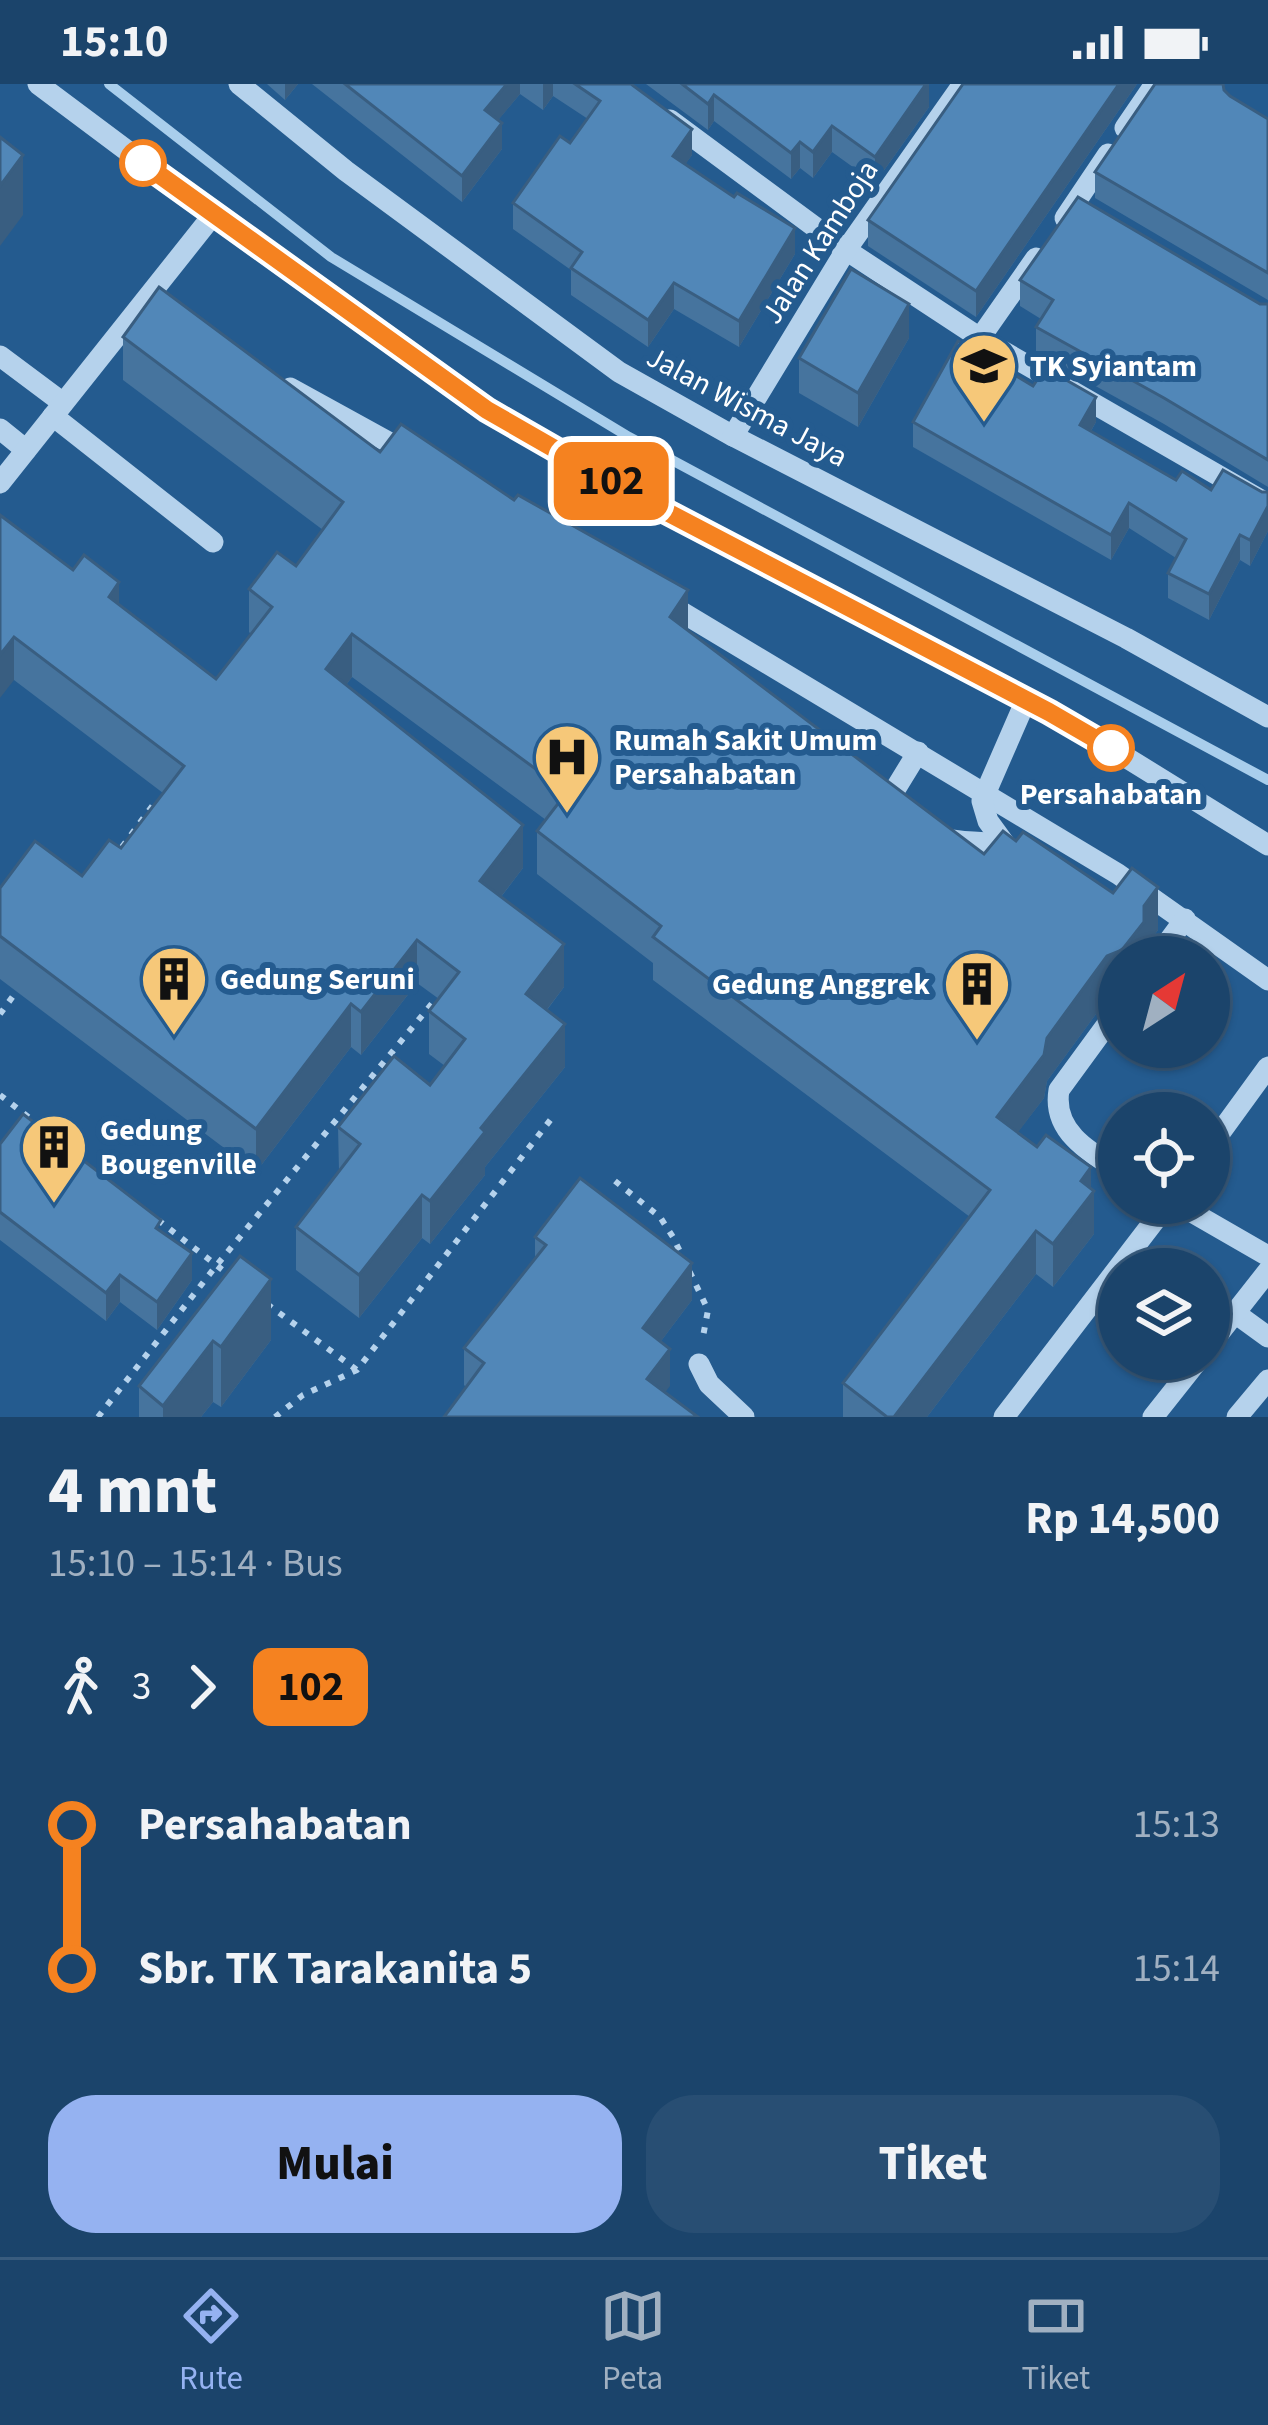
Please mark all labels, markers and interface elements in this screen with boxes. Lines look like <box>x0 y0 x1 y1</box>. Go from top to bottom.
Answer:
text: 15:10 <box>60 10 169 74</box>
unlabelled marker <box>121 141 165 185</box>
street label: Jalan Kamboja <box>751 152 889 332</box>
school or university icon: TK Syiantam <box>949 331 1019 425</box>
street label: Jalan Wisma Jaya <box>639 336 855 478</box>
place label: TK Syiantam <box>1030 345 1197 388</box>
line badge: 102 <box>542 442 680 520</box>
text: 102 <box>578 451 644 511</box>
place label: Rumah Sakit Umum Persahabatan <box>614 719 877 796</box>
hospital icon: Rumah Sakit Umum Persahabatan <box>532 722 602 816</box>
marker: Persahabatan <box>1089 726 1133 770</box>
place label: Persahabatan <box>1020 773 1202 816</box>
north arrow <box>1098 936 1230 1068</box>
map controls <box>1098 936 1230 1380</box>
building icon: Gedung Seruni <box>139 944 209 1038</box>
building icon: Gedung Anggrek <box>942 949 1012 1043</box>
place label: Gedung Seruni <box>220 958 415 1001</box>
place label: Gedung Anggrek <box>712 963 931 1006</box>
button: locate <box>1098 1092 1230 1224</box>
place label: Gedung Bougenville <box>100 1109 257 1186</box>
building icon: Gedung Bougenville <box>19 1112 89 1206</box>
button: layers <box>1098 1248 1230 1380</box>
text: 4 mnt <box>48 1444 217 1538</box>
text: Rp 14,500 <box>1025 1487 1220 1551</box>
text: 15:10 – 15:14 · Bus <box>48 1536 343 1592</box>
icon: walk <box>48 1654 114 1720</box>
icon: forward <box>169 1654 235 1720</box>
text: 102 <box>277 1657 344 1717</box>
text: 3 <box>132 1659 151 1715</box>
text: Persahabatan <box>138 1793 412 1857</box>
text: 15:13 <box>1133 1797 1220 1853</box>
text: Sbr. TK Tarakanita 5 <box>138 1937 532 2001</box>
text: 15:14 <box>1133 1941 1220 1997</box>
button: Mulai <box>48 2095 622 2233</box>
button: Tiket <box>646 2095 1220 2233</box>
tab: Rute <box>178 2283 244 2402</box>
tab: Peta <box>600 2283 666 2402</box>
tab: Tiket <box>1021 2283 1090 2402</box>

